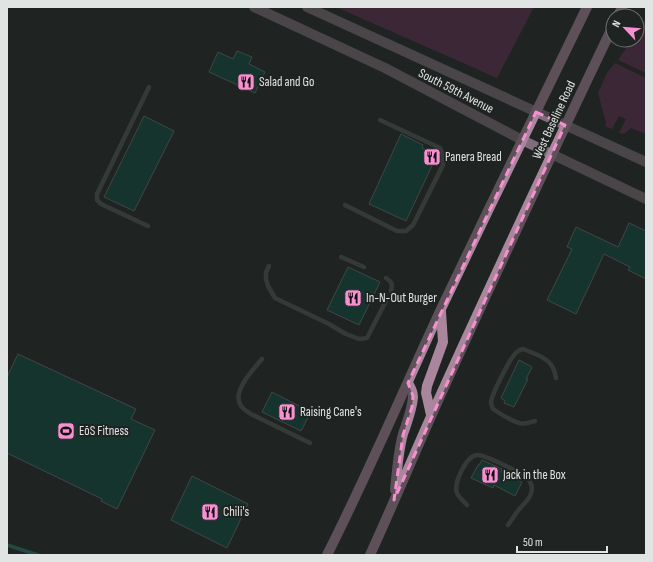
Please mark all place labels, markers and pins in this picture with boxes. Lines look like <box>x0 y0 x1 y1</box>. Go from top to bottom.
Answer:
restaurant icon: Salad and Go <box>236 72 256 92</box>
place label: Salad and Go <box>259 74 314 90</box>
restaurant icon: Panera Bread <box>422 147 442 167</box>
place label: Panera Bread <box>445 149 502 165</box>
restaurant icon: In-N-Out Burger <box>343 288 363 308</box>
place label: In-N-Out Burger <box>366 290 437 306</box>
restaurant icon: Raising Cane's <box>277 402 297 422</box>
place label: Raising Cane's <box>300 404 362 420</box>
sports icon: EōS Fitness <box>56 421 76 441</box>
place label: EōS Fitness <box>79 423 129 439</box>
restaurant icon: Jack in the Box <box>480 465 500 485</box>
place label: Jack in the Box <box>502 467 566 483</box>
restaurant icon: Chili's <box>200 502 220 522</box>
place label: Chili's <box>223 504 249 520</box>

